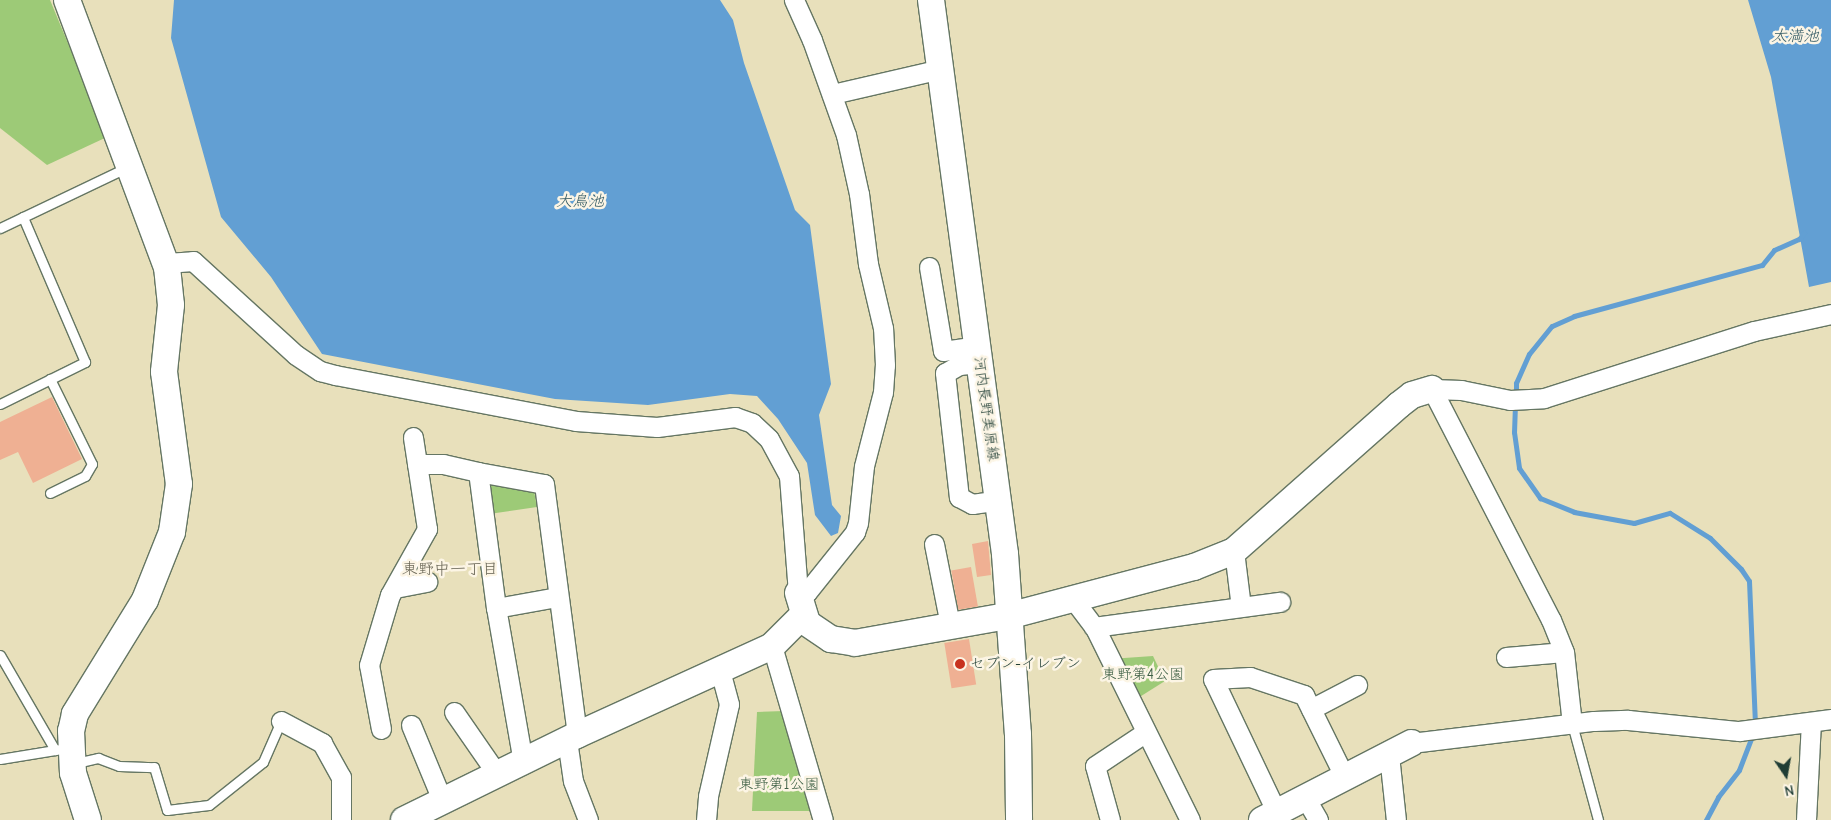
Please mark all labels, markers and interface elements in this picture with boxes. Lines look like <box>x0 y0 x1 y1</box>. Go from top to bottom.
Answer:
water label: 太満池 <box>1771 26 1819 46</box>
water label: 大鳥池 <box>556 191 604 211</box>
street label: 河内長野美原線 <box>970 356 1002 462</box>
district label: 東野中一丁目 <box>402 559 498 579</box>
place label: セブン-イレブン <box>970 655 1081 673</box>
marker: セブン-イレブン <box>954 658 966 670</box>
park label: 東野第4公園 <box>1102 666 1184 684</box>
north arrow <box>1761 750 1811 800</box>
park label: 東野第1公園 <box>739 776 819 794</box>
text: N <box>1783 781 1795 799</box>

